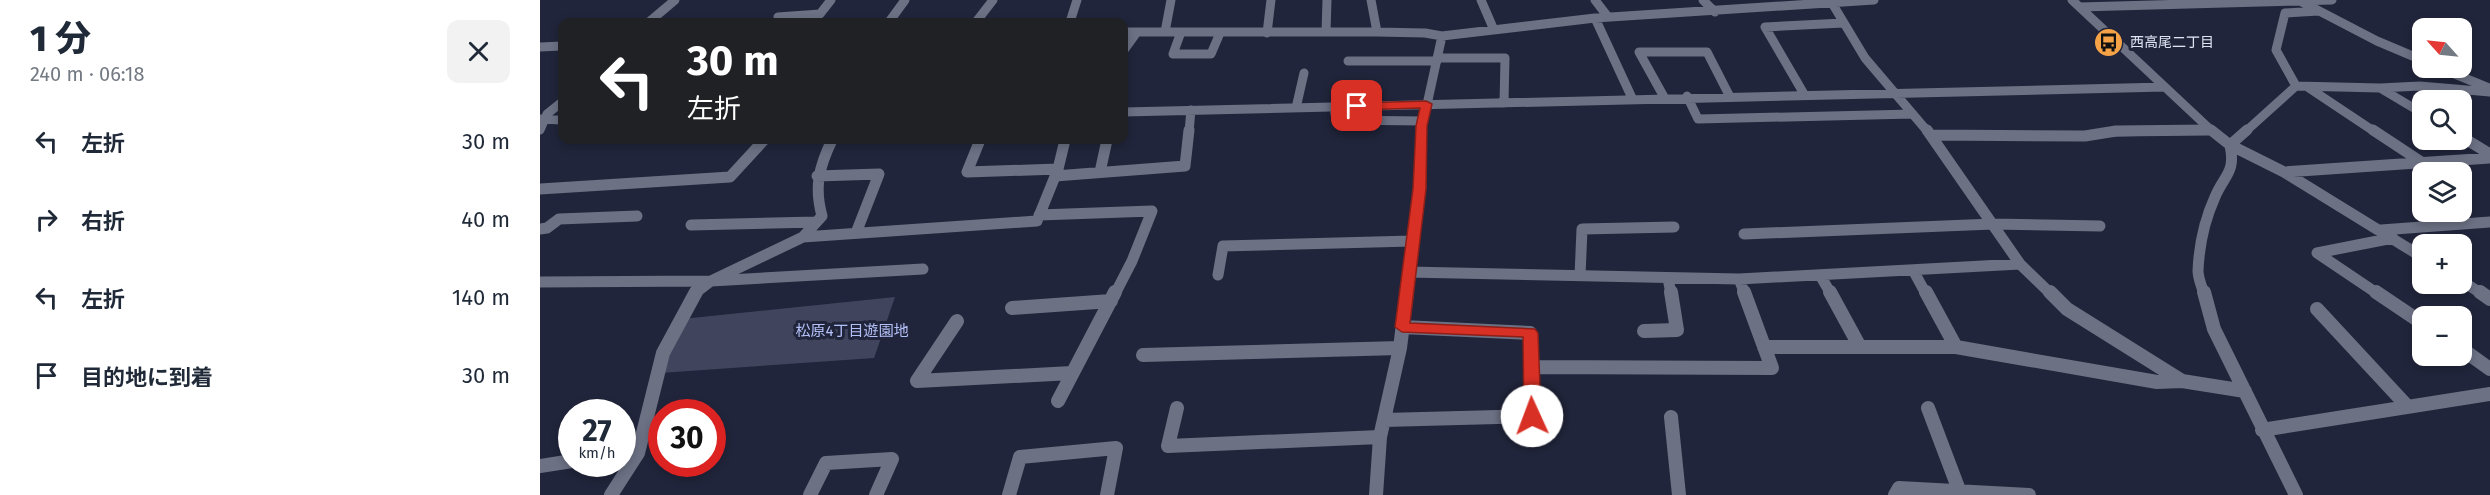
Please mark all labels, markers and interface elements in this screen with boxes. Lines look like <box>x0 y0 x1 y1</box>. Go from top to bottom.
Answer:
text: 1 分 <box>30 17 91 61</box>
north arrow <box>2412 18 2472 78</box>
map controls <box>2412 18 2472 366</box>
button: close <box>447 20 510 83</box>
bus stop icon: 西高尾二丁目 <box>2093 26 2125 58</box>
place label: 西高尾二丁目 <box>2130 34 2214 51</box>
text: 30 m <box>687 36 779 86</box>
icon: left <box>588 42 666 120</box>
text: 240 m · 06:18 <box>30 62 145 86</box>
pin <box>1331 80 1382 131</box>
icon: arrive <box>1340 89 1373 122</box>
button: search <box>2412 90 2472 150</box>
text: 左折 <box>687 93 741 125</box>
icon: left <box>30 125 63 158</box>
text: 30 m <box>462 128 510 155</box>
text: 左折 <box>81 130 125 157</box>
button: layers <box>2412 162 2472 222</box>
icon: right <box>30 203 63 236</box>
text: 40 m <box>461 206 510 233</box>
text: 右折 <box>81 208 125 235</box>
button: + <box>2412 234 2472 294</box>
icon: left <box>30 281 63 314</box>
text: 140 m <box>452 284 510 311</box>
text: 左折 <box>81 286 125 313</box>
button: − <box>2412 306 2472 366</box>
park label: 松原4丁目遊園地 <box>796 322 908 340</box>
icon: arrive <box>30 359 63 392</box>
text: 30 m <box>462 362 510 389</box>
text: 目的地に到着 <box>81 364 213 391</box>
position arrow <box>1500 384 1564 448</box>
speed limit sign: 30 <box>648 399 726 477</box>
text: 27 <box>582 413 612 449</box>
text: km/h <box>578 444 616 462</box>

